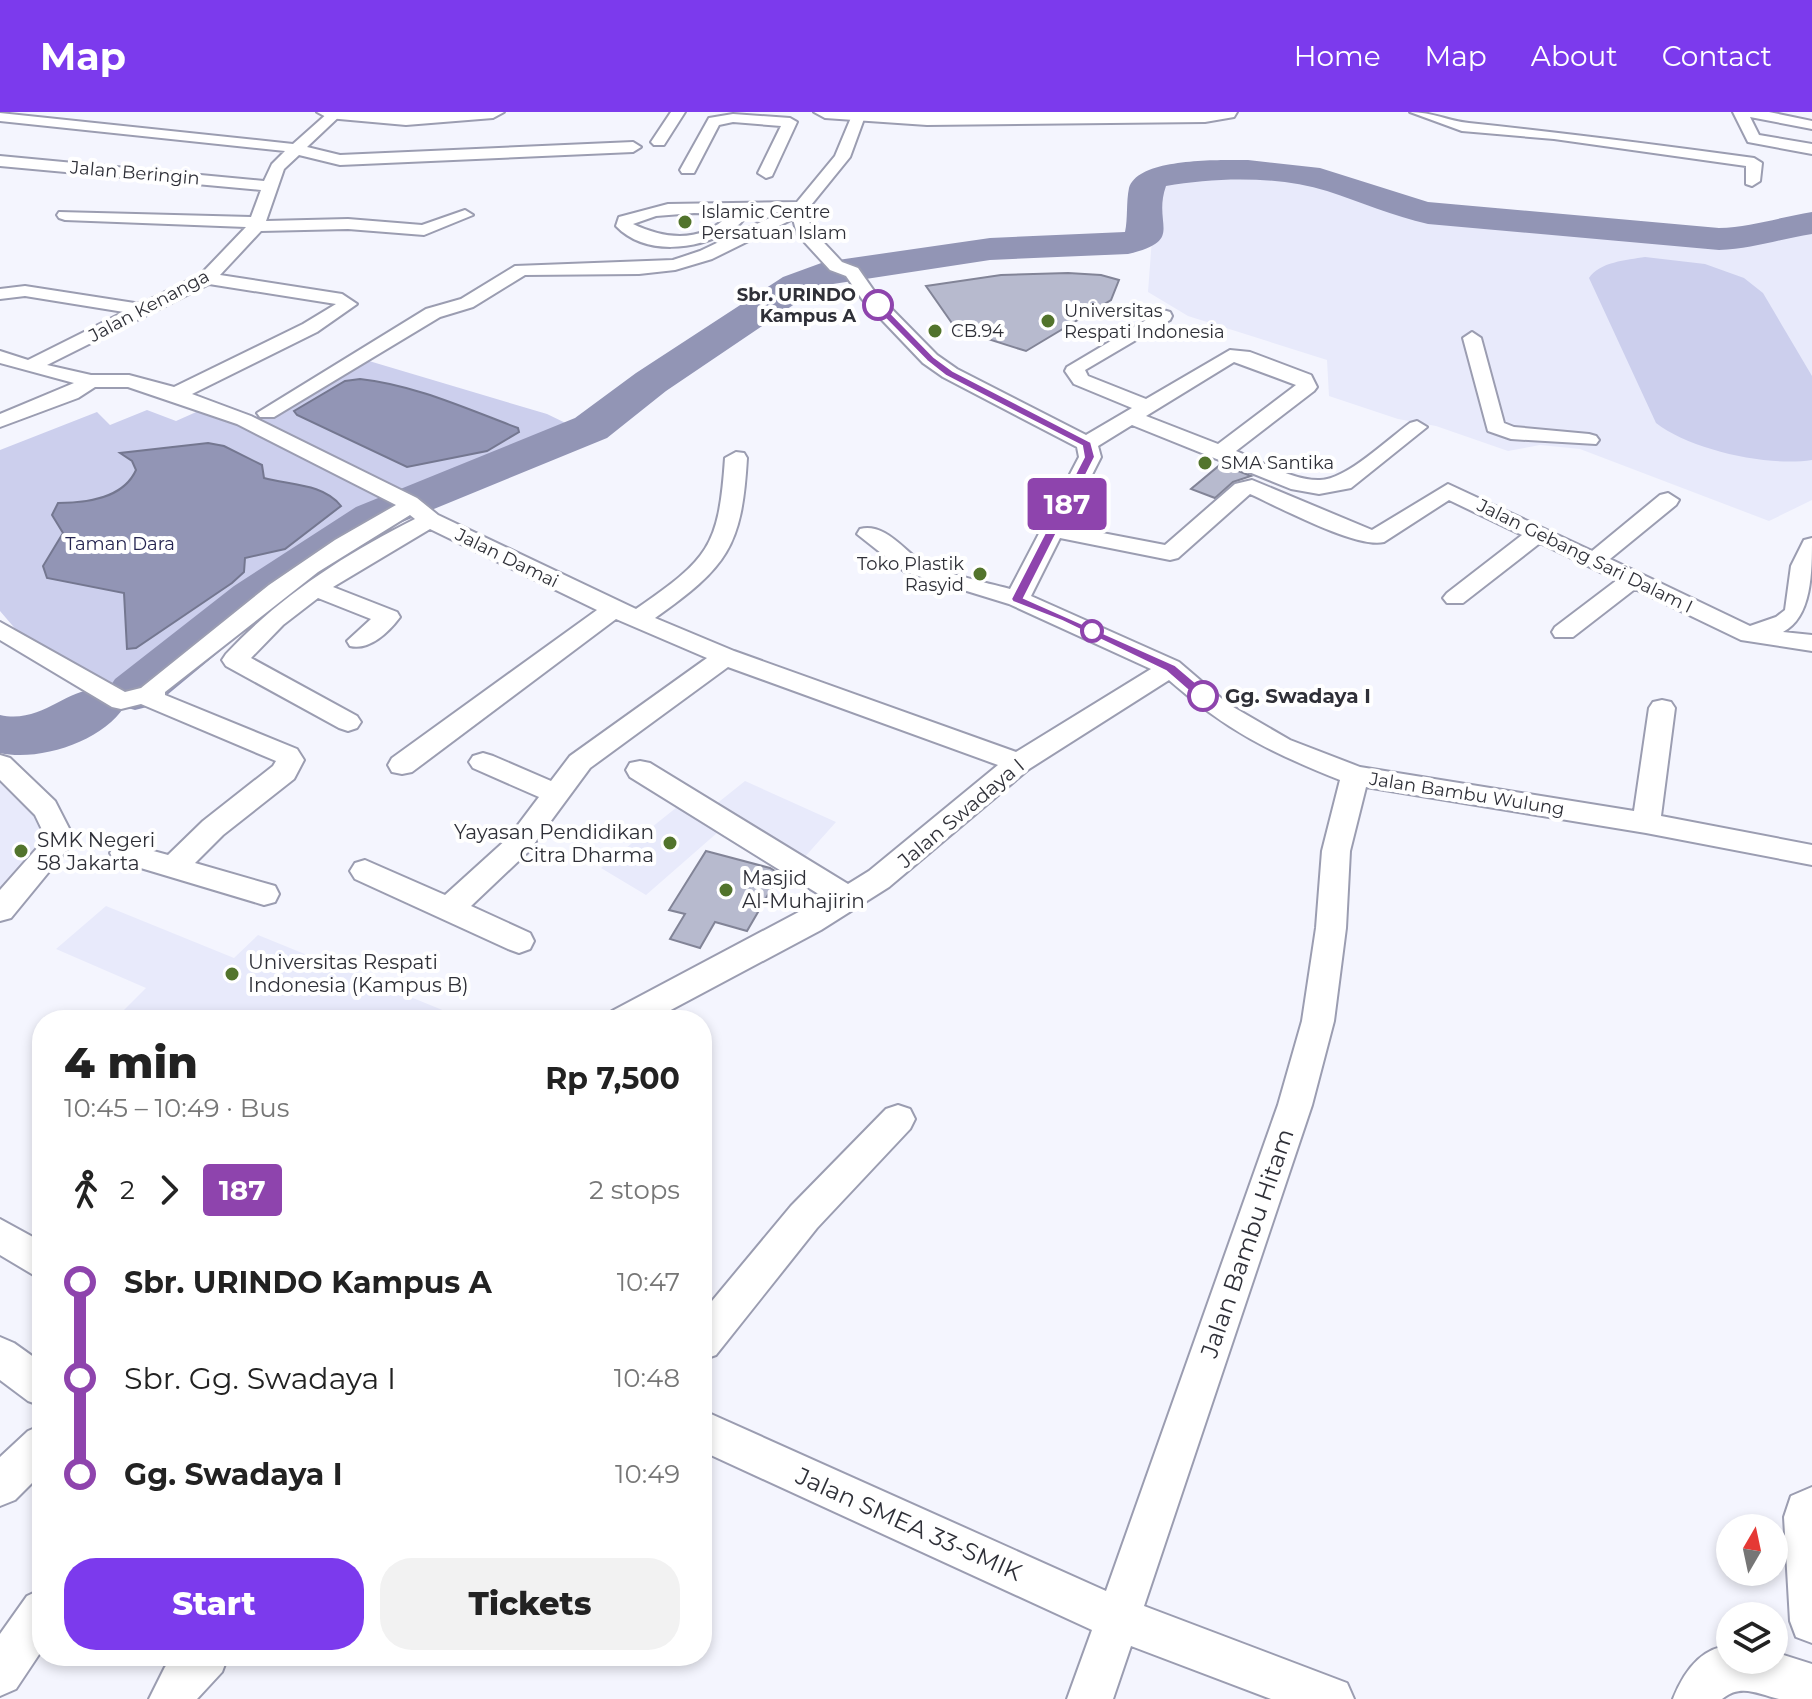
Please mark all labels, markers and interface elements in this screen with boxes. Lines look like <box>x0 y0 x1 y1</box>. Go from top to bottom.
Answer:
text: Map <box>40 33 126 80</box>
text: Home <box>1294 39 1381 73</box>
text: Map <box>1425 39 1487 73</box>
text: About <box>1531 39 1618 73</box>
text: Contact <box>1662 39 1772 73</box>
street label: Jalan Beringin <box>68 156 201 190</box>
place label: Islamic Centre Persatuan Islam <box>701 201 847 244</box>
marker: Islamic Centre Persatuan Islam <box>676 213 694 231</box>
street label: Jalan Kenanga <box>84 265 213 347</box>
place label: Sbr. URINDO Kampus A <box>737 284 856 327</box>
marker: Sbr. URINDO Kampus A <box>863 290 893 320</box>
place label: Universitas Respati Indonesia <box>1064 300 1225 343</box>
marker: Universitas Respati Indonesia <box>1039 312 1057 330</box>
place label: CB.94 <box>951 320 1004 342</box>
marker: CB.94 <box>926 322 944 340</box>
place label: SMA Santika <box>1221 452 1334 474</box>
marker: SMA Santika <box>1196 454 1214 472</box>
line badge: 187 <box>1021 478 1113 530</box>
text: 187 <box>1044 487 1090 521</box>
street label: Jalan Gebang Sari Dalam I <box>1473 494 1696 618</box>
street label: Jalan Damai <box>451 523 562 592</box>
park label: Taman Dara <box>65 533 175 555</box>
place label: Toko Plastik Rasyid <box>857 553 964 596</box>
marker: Toko Plastik Rasyid <box>971 565 989 583</box>
unlabelled marker <box>1081 620 1103 642</box>
marker: Gg. Swadaya I <box>1188 681 1218 711</box>
place label: Gg. Swadaya I <box>1225 684 1371 708</box>
street label: Jalan Swadaya I <box>892 753 1029 873</box>
street label: Jalan Bambu Wulung <box>1367 768 1566 820</box>
place label: Yayasan Pendidikan Citra Dharma <box>454 820 654 867</box>
place label: SMK Negeri 58 Jakarta <box>37 828 155 875</box>
marker: Yayasan Pendidikan Citra Dharma <box>661 834 679 852</box>
marker: SMK Negeri 58 Jakarta <box>12 842 30 860</box>
place label: Masjid Al-Muhajirin <box>742 866 865 913</box>
marker: Masjid Al-Muhajirin <box>717 881 735 899</box>
place label: Universitas Respati Indonesia (Kampus B) <box>248 950 469 997</box>
marker: Universitas Respati Indonesia (Kampus B) <box>223 965 241 983</box>
text: 4 min <box>64 1035 198 1089</box>
text: Rp 7,500 <box>545 1060 680 1097</box>
text: 10:45 – 10:49 · Bus <box>64 1092 289 1124</box>
street label: Jalan Bambu Hitam <box>1194 1125 1300 1362</box>
icon: walk <box>64 1168 108 1212</box>
icon: forward <box>147 1168 191 1212</box>
text: 187 <box>219 1173 266 1207</box>
text: 2 <box>120 1174 135 1206</box>
text: 2 stops <box>589 1174 680 1206</box>
text: Sbr. URINDO Kampus A <box>124 1264 492 1301</box>
text: 10:47 <box>617 1266 680 1298</box>
text: Sbr. Gg. Swadaya I <box>124 1360 396 1397</box>
text: 10:48 <box>614 1362 680 1394</box>
text: Gg. Swadaya I <box>124 1456 343 1493</box>
text: 10:49 <box>615 1458 680 1490</box>
street label: Jalan SMEA 33-SMIK <box>791 1461 1026 1587</box>
north arrow <box>1716 1514 1788 1586</box>
map controls <box>1716 1514 1788 1674</box>
button: Start <box>64 1558 364 1650</box>
button: Tickets <box>380 1558 680 1650</box>
button: layers <box>1716 1602 1788 1674</box>

